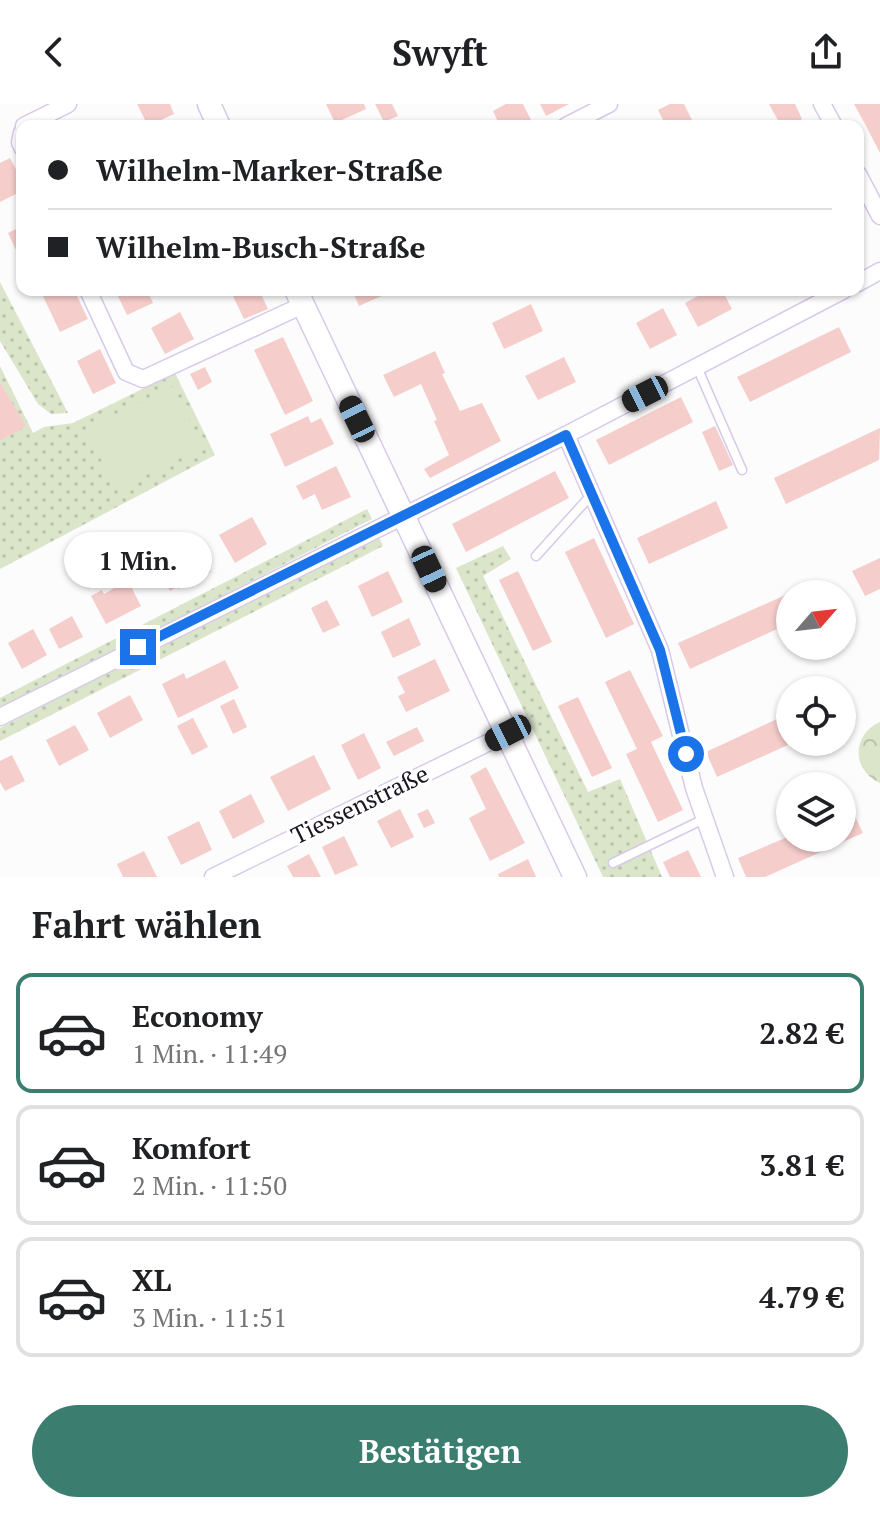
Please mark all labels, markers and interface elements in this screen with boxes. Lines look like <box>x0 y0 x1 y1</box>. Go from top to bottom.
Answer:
text: Swyft <box>392 29 488 76</box>
icon: back <box>32 30 76 74</box>
icon: share <box>804 30 848 74</box>
text: Wilhelm-Marker-Straße <box>96 150 443 190</box>
text: Wilhelm-Busch-Straße <box>96 227 426 267</box>
car <box>618 372 672 416</box>
car <box>336 392 378 446</box>
callout: 1 Min. <box>64 531 212 587</box>
car <box>408 542 450 596</box>
text: 1 Min. <box>99 543 177 577</box>
north arrow <box>776 580 856 660</box>
map controls <box>776 580 856 852</box>
route end <box>120 629 156 665</box>
button: locate <box>776 676 856 756</box>
car <box>481 711 535 755</box>
route start <box>668 736 704 772</box>
street label: Tiessenstraße <box>285 757 434 851</box>
button: layers <box>776 772 856 852</box>
text: Fahrt wählen <box>32 901 261 948</box>
text: Economy <box>132 996 263 1036</box>
icon: car <box>36 997 108 1069</box>
text: 2.82 € <box>759 1013 844 1053</box>
text: 1 Min. · 11:49 <box>132 1036 287 1070</box>
text: Komfort <box>132 1128 251 1168</box>
icon: car <box>36 1129 108 1201</box>
text: 3.81 € <box>759 1145 844 1185</box>
text: 2 Min. · 11:50 <box>132 1168 287 1202</box>
text: XL <box>132 1260 171 1300</box>
icon: car <box>36 1261 108 1333</box>
text: 4.79 € <box>759 1277 844 1317</box>
text: 3 Min. · 11:51 <box>132 1300 287 1334</box>
button: Bestätigen <box>32 1405 848 1497</box>

